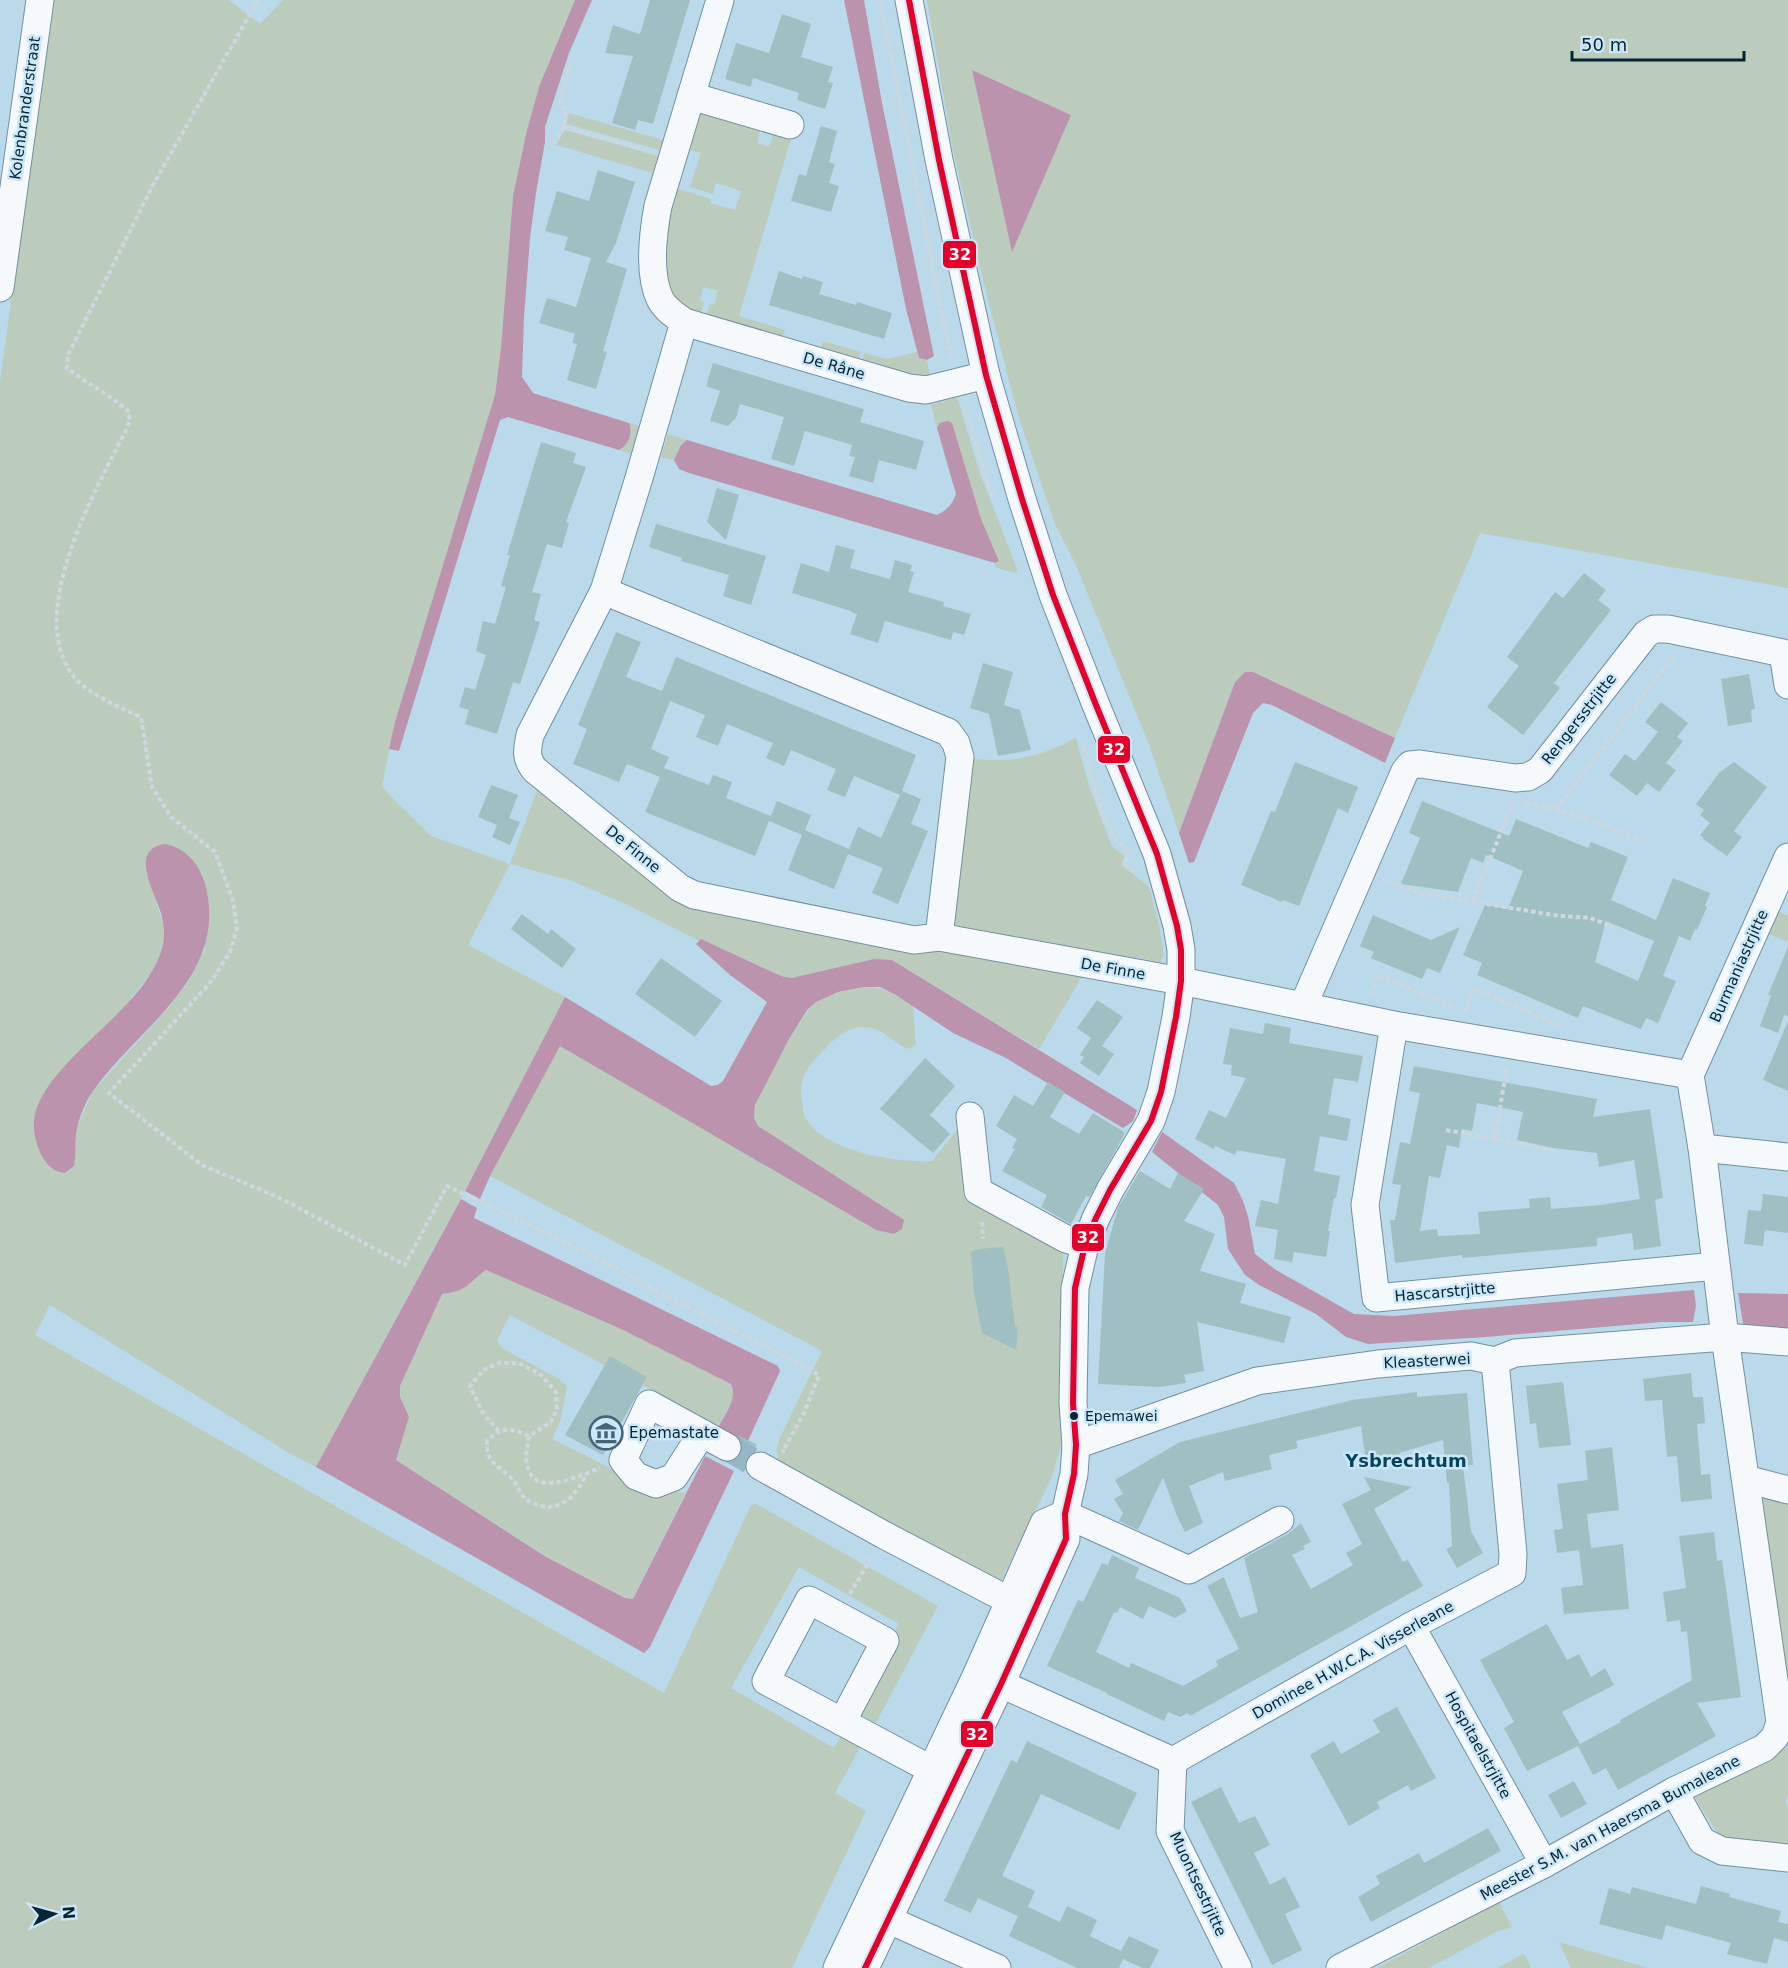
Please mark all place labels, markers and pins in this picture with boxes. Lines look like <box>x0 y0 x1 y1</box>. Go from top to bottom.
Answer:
place label: Epemawei <box>1085 1408 1158 1424</box>
marker: Epemawei <box>1068 1410 1080 1422</box>
museum icon: Epemastate <box>588 1415 624 1451</box>
place label: Epemastate <box>629 1424 719 1442</box>

